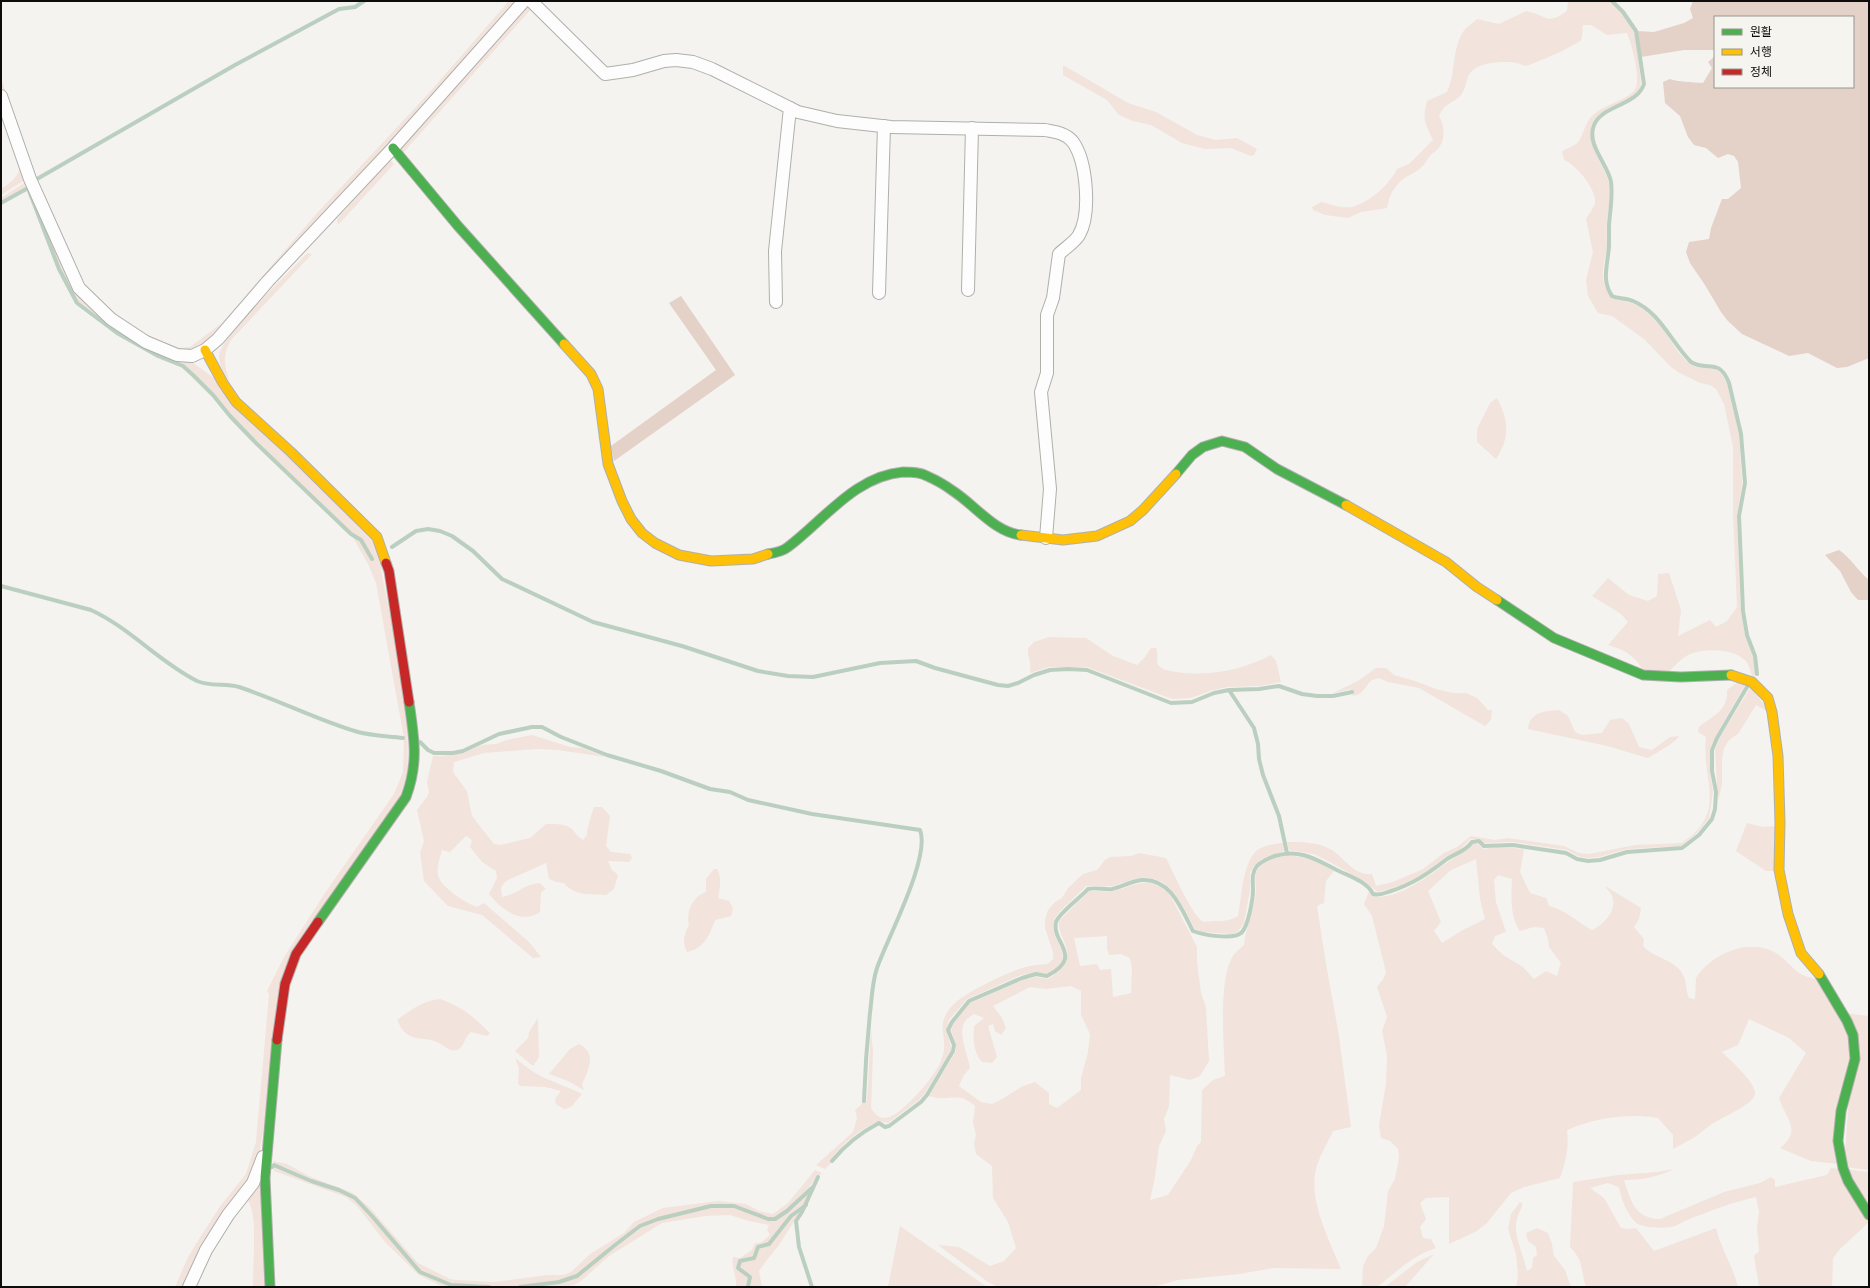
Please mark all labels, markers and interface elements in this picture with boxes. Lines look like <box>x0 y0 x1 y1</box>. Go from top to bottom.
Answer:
legend <box>1714 16 1854 88</box>
text: 원활 <box>1750 25 1772 39</box>
text: 서행 <box>1750 45 1772 59</box>
text: 정체 <box>1750 65 1772 79</box>

